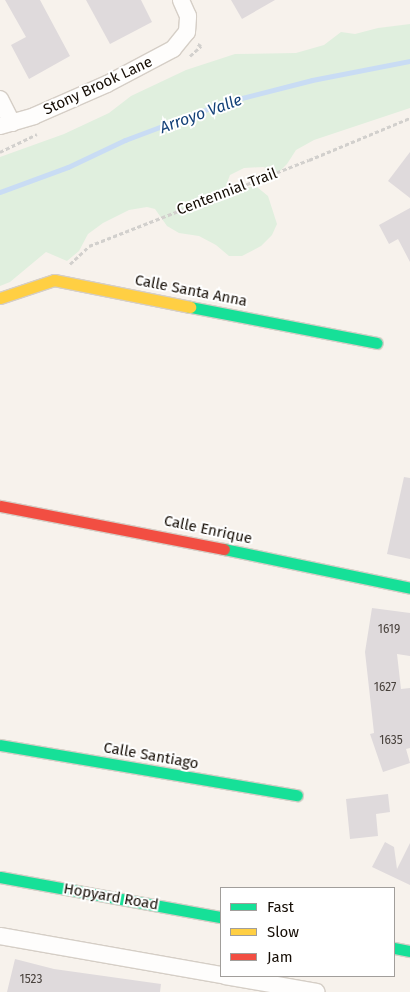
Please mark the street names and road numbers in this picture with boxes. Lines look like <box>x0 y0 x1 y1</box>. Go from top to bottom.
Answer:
street label: Stony Brook Lane <box>41 53 155 119</box>
street label: Centennial Trail <box>174 165 280 219</box>
street label: Calle Santa Anna <box>133 271 249 311</box>
street label: Calle Enrique <box>162 512 254 548</box>
street label: Calle Santiago <box>102 739 200 773</box>
street label: Hopyard Road <box>62 880 160 914</box>

